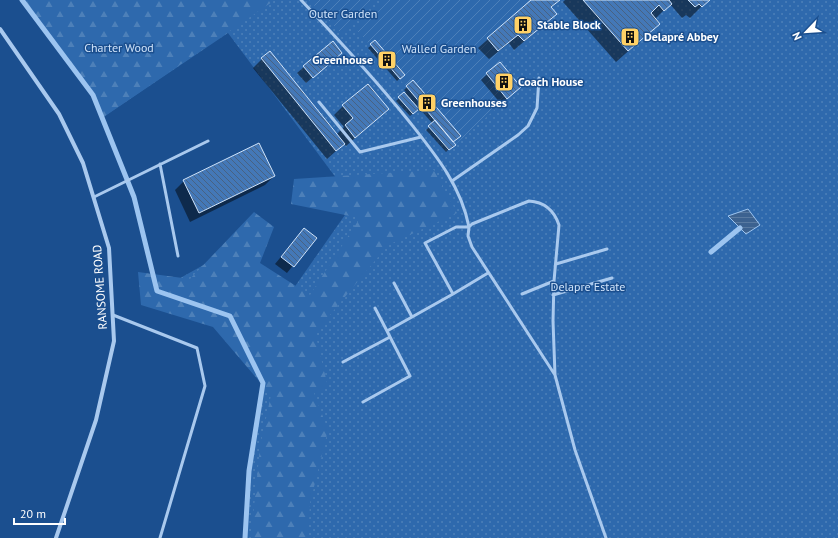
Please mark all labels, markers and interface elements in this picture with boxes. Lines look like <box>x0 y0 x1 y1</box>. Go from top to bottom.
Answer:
park label: Outer Garden <box>309 6 377 21</box>
north arrow <box>786 12 826 52</box>
building icon: Stable Block <box>512 14 534 36</box>
place label: Stable Block <box>537 17 601 32</box>
building icon: Delapré Abbey <box>619 26 641 48</box>
place label: Delapré Abbey <box>644 29 719 44</box>
text: N <box>789 30 805 42</box>
park label: Charter Wood <box>84 40 154 55</box>
park label: Walled Garden <box>402 41 476 56</box>
building icon: Greenhouse <box>376 49 398 71</box>
place label: Greenhouse <box>312 52 373 67</box>
building icon: Coach House <box>493 71 515 93</box>
place label: Coach House <box>518 74 583 89</box>
building icon: Greenhouses <box>416 92 438 114</box>
place label: Greenhouses <box>441 95 507 110</box>
street label: RANSOME ROAD <box>89 244 110 330</box>
park label: Delapre Estate <box>551 279 625 294</box>
scale bar <box>14 500 65 526</box>
text: 20 m <box>20 506 46 521</box>

